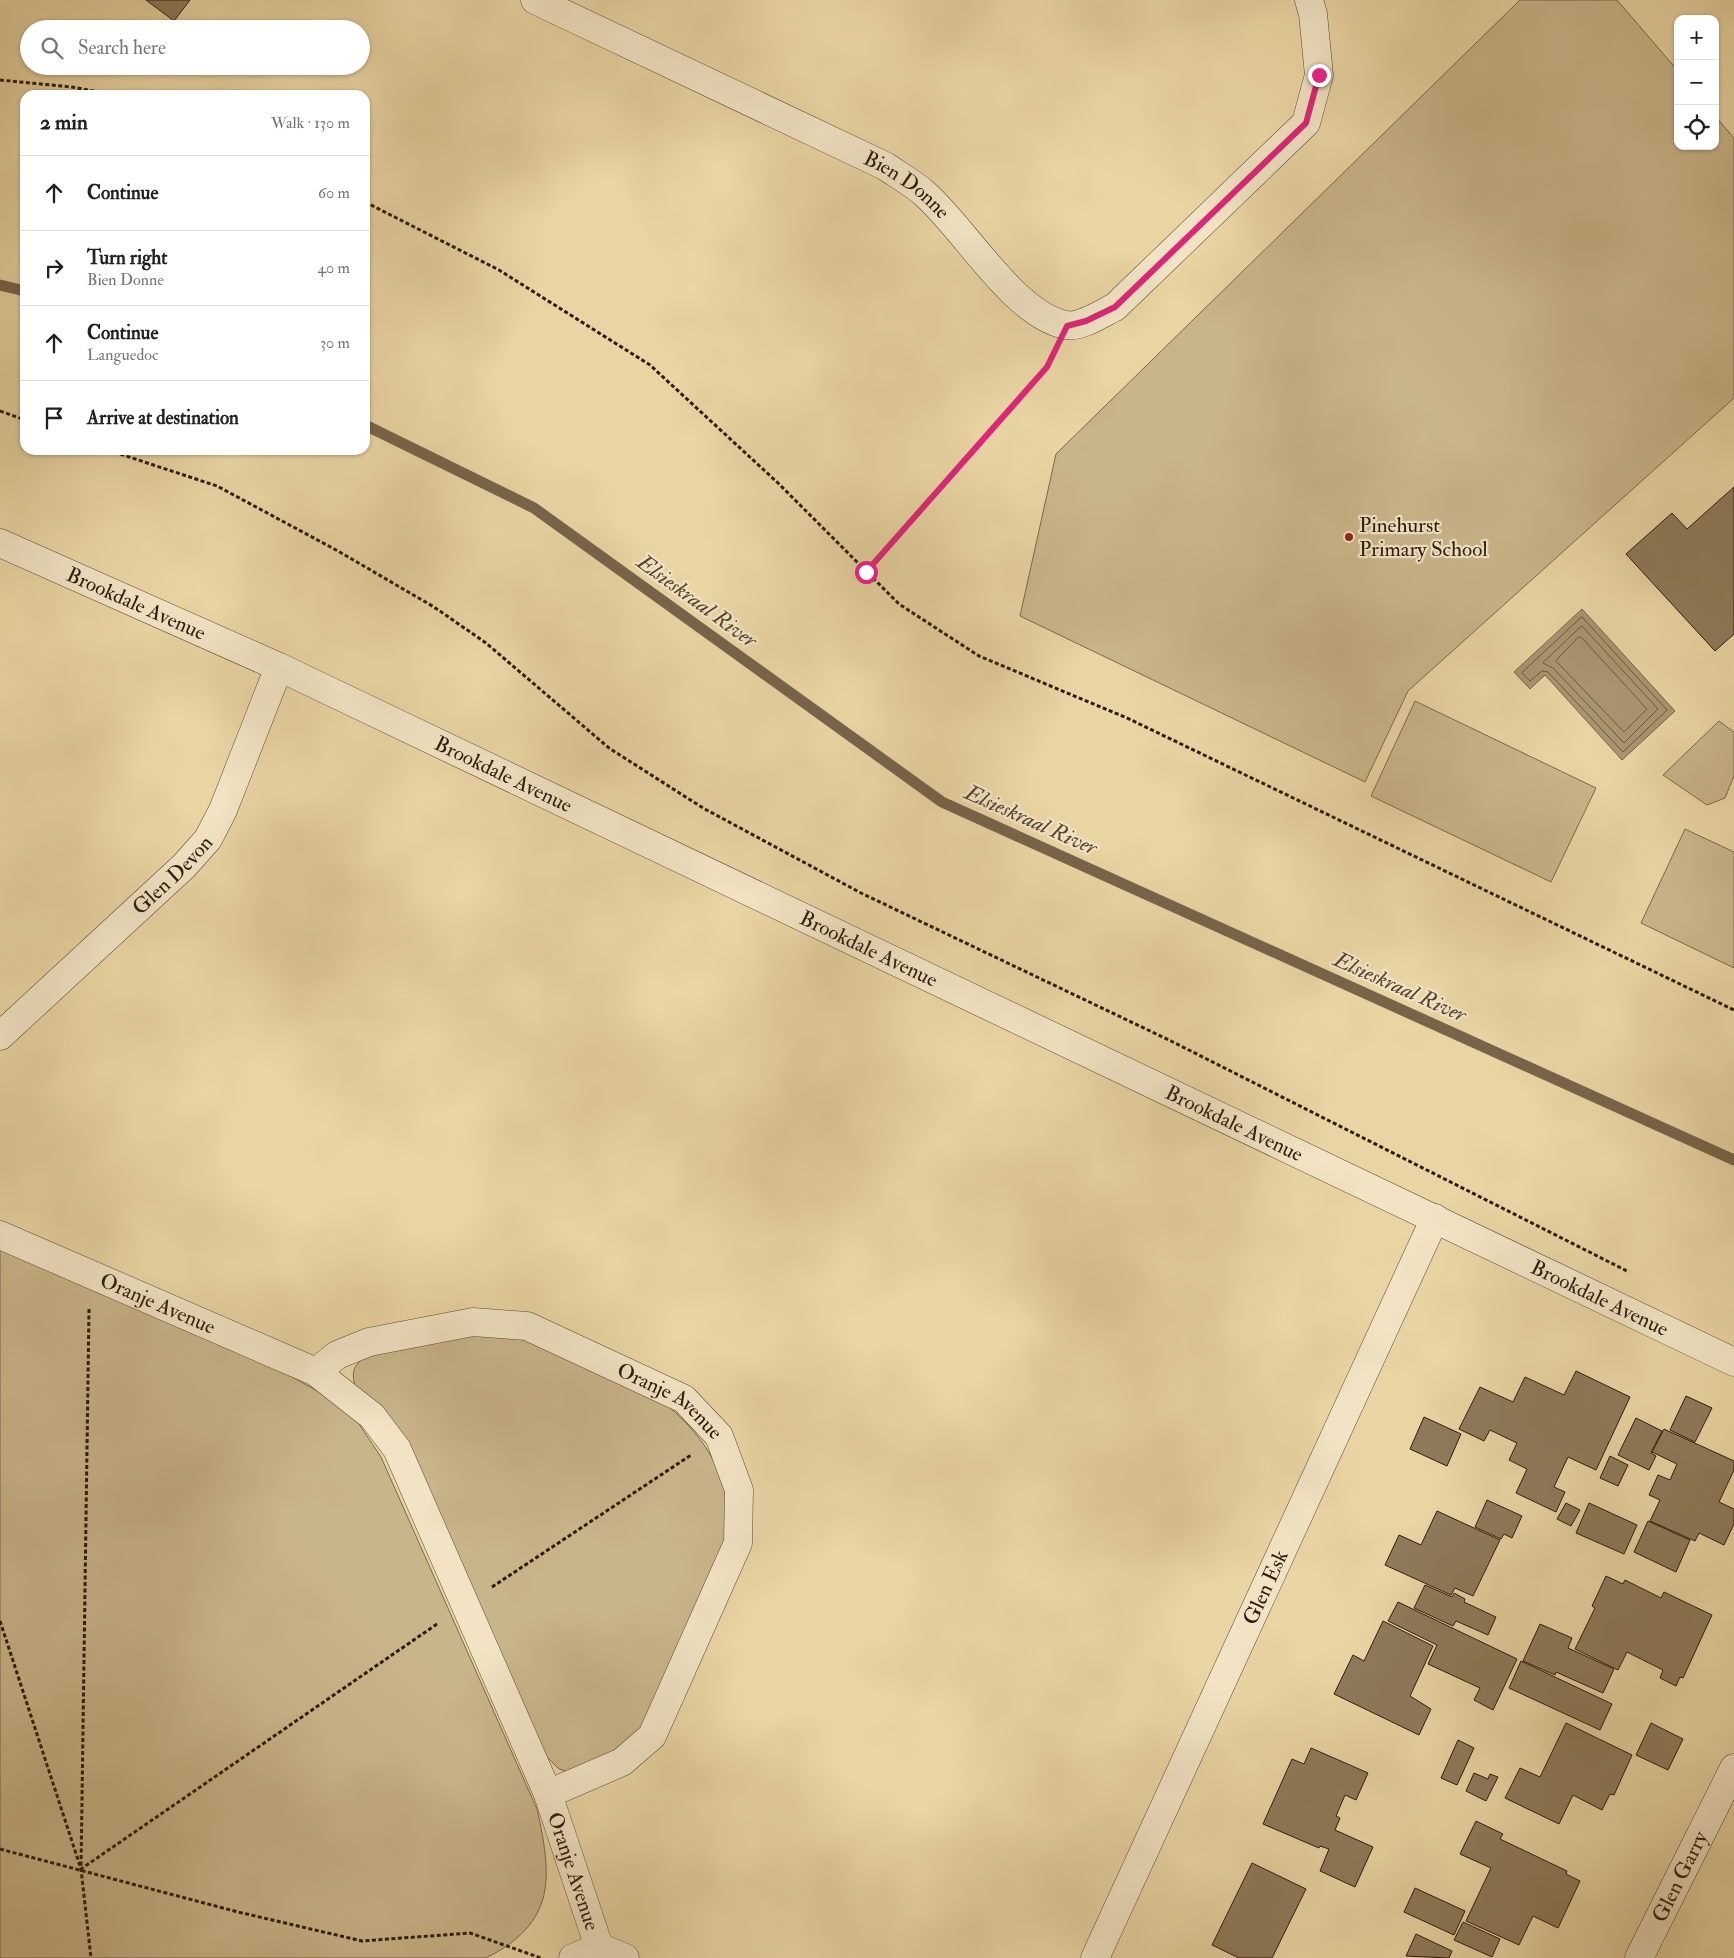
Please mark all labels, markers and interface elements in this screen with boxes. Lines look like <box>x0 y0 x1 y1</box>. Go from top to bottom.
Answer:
map controls <box>1674 15 1719 150</box>
button: + <box>1674 15 1719 60</box>
search box <box>20 20 370 75</box>
icon: search <box>38 34 66 62</box>
text: Search here <box>78 36 166 60</box>
button: − <box>1674 60 1719 105</box>
route end <box>1308 64 1331 87</box>
button: locate <box>1674 105 1719 150</box>
text: 2 min <box>40 109 88 136</box>
text: Walk · 130 m <box>271 113 350 133</box>
street label: Bien Donne <box>860 144 956 225</box>
icon: ahead <box>40 179 68 207</box>
text: Continue <box>87 181 158 205</box>
text: 60 m <box>318 183 350 203</box>
text: Turn right <box>87 246 167 270</box>
icon: right <box>40 254 68 282</box>
text: 40 m <box>317 258 350 278</box>
text: Bien Donne <box>87 270 164 290</box>
text: Continue <box>87 321 158 345</box>
icon: ahead <box>40 329 68 357</box>
text: 30 m <box>320 333 350 353</box>
text: Languedoc <box>87 345 158 365</box>
icon: arrive <box>40 404 68 432</box>
text: Arrive at destination <box>87 406 239 430</box>
place label: Pinehurst Primary School <box>1359 512 1488 563</box>
marker: Pinehurst Primary School <box>1343 531 1355 543</box>
water label: Elsieskraal River <box>630 547 764 655</box>
street label: Brookdale Avenue <box>62 561 210 646</box>
route start <box>855 561 878 584</box>
street label: Brookdale Avenue <box>430 730 577 819</box>
water label: Elsieskraal River <box>959 777 1103 862</box>
street label: Glen Devon <box>126 829 219 921</box>
street label: Brookdale Avenue <box>796 904 942 993</box>
water label: Elsieskraal River <box>1328 944 1472 1029</box>
street label: Brookdale Avenue <box>1161 1079 1308 1168</box>
street label: Brookdale Avenue <box>1526 1253 1673 1342</box>
street label: Oranje Avenue <box>96 1267 220 1340</box>
street label: Oranje Avenue <box>613 1356 729 1445</box>
street label: Glen Esk <box>1237 1546 1294 1629</box>
street label: Oranje Avenue <box>541 1808 606 1934</box>
street label: Glen Garry <box>1646 1826 1714 1927</box>

